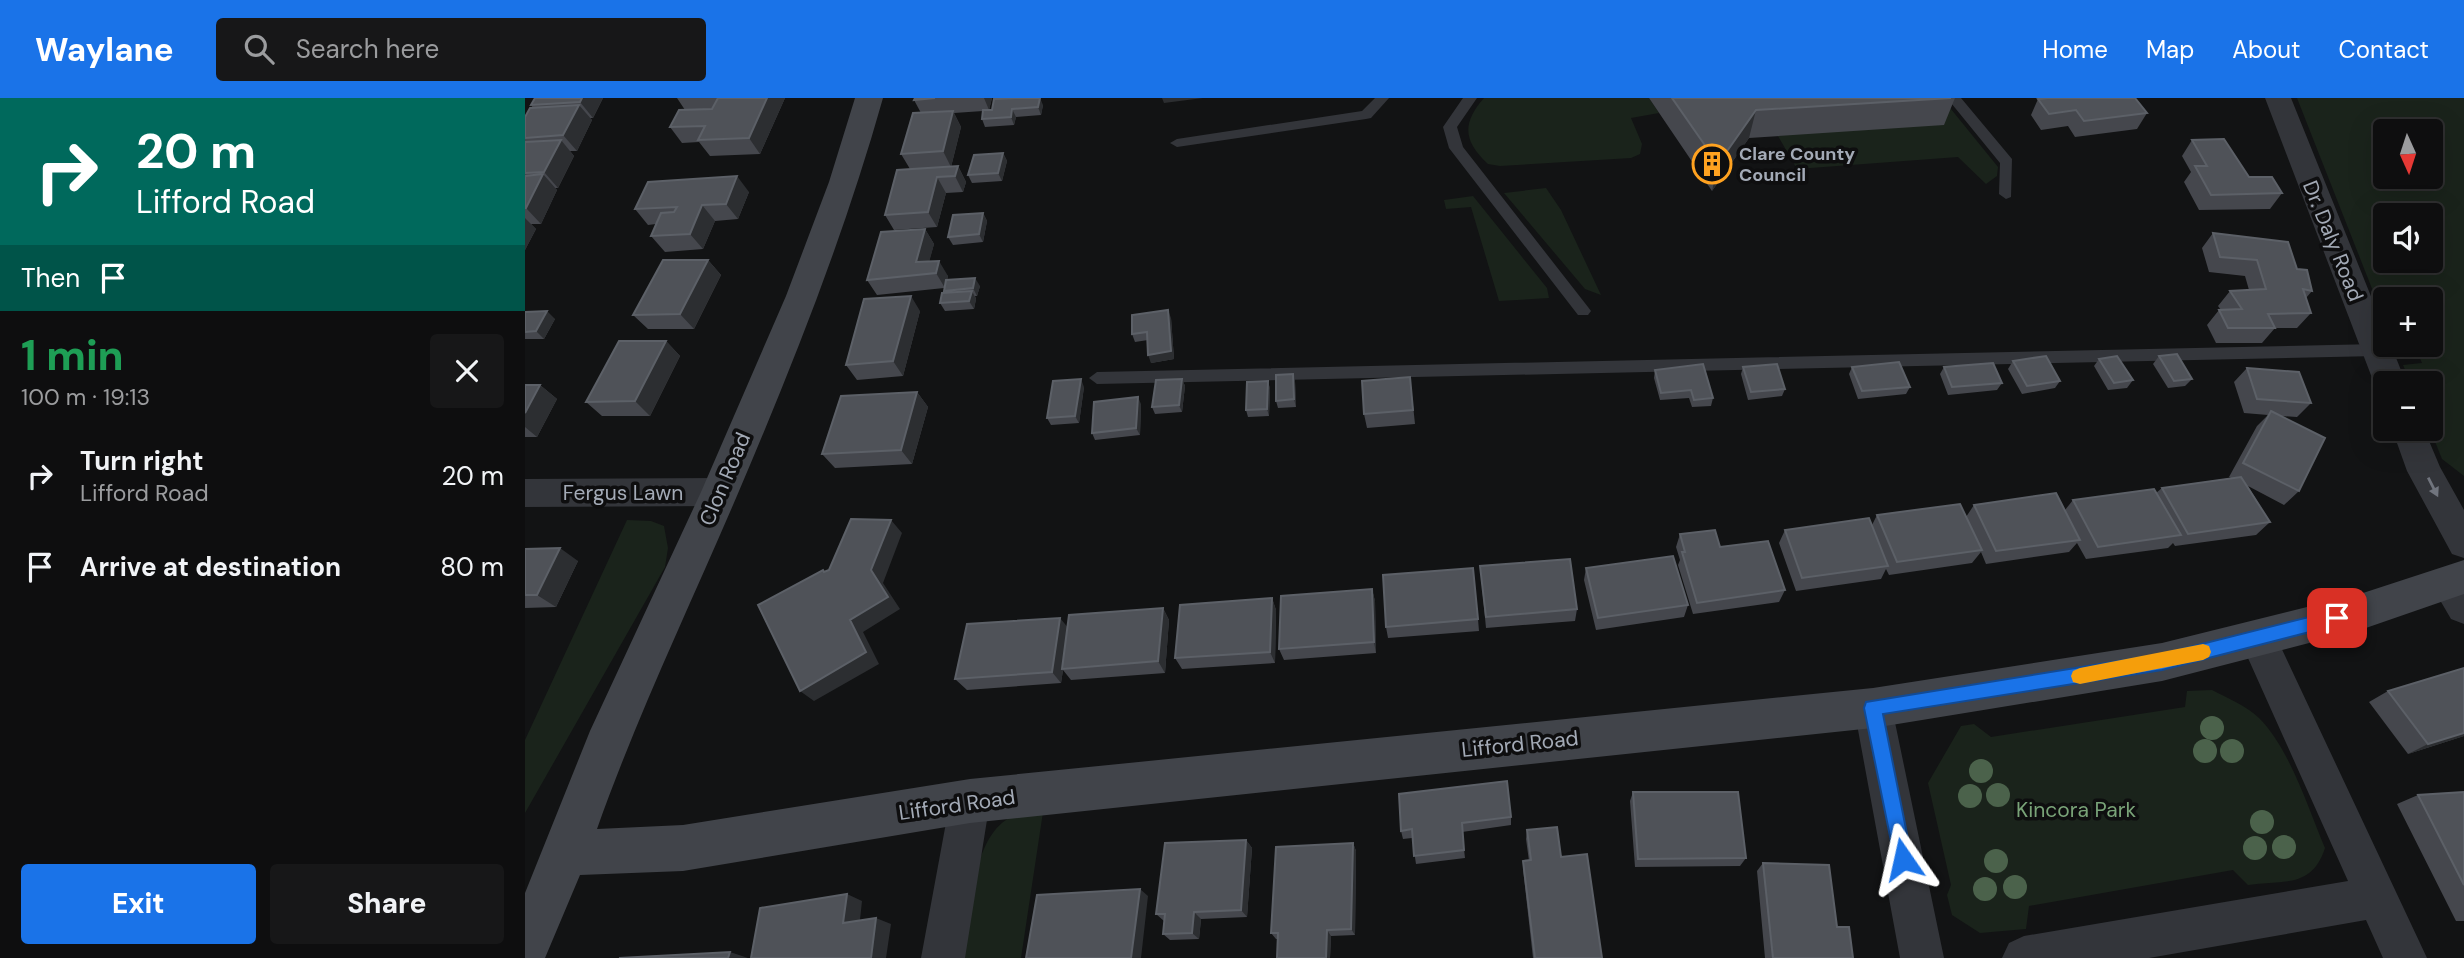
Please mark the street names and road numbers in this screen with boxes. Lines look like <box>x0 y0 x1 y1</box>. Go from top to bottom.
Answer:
street label: Dr. Daly Road <box>2296 176 2370 306</box>
street label: Clon Road <box>693 428 757 530</box>
street label: Fergus Lawn <box>563 479 683 507</box>
street label: Lifford Road <box>1460 724 1580 764</box>
street label: Lifford Road <box>897 783 1017 827</box>

